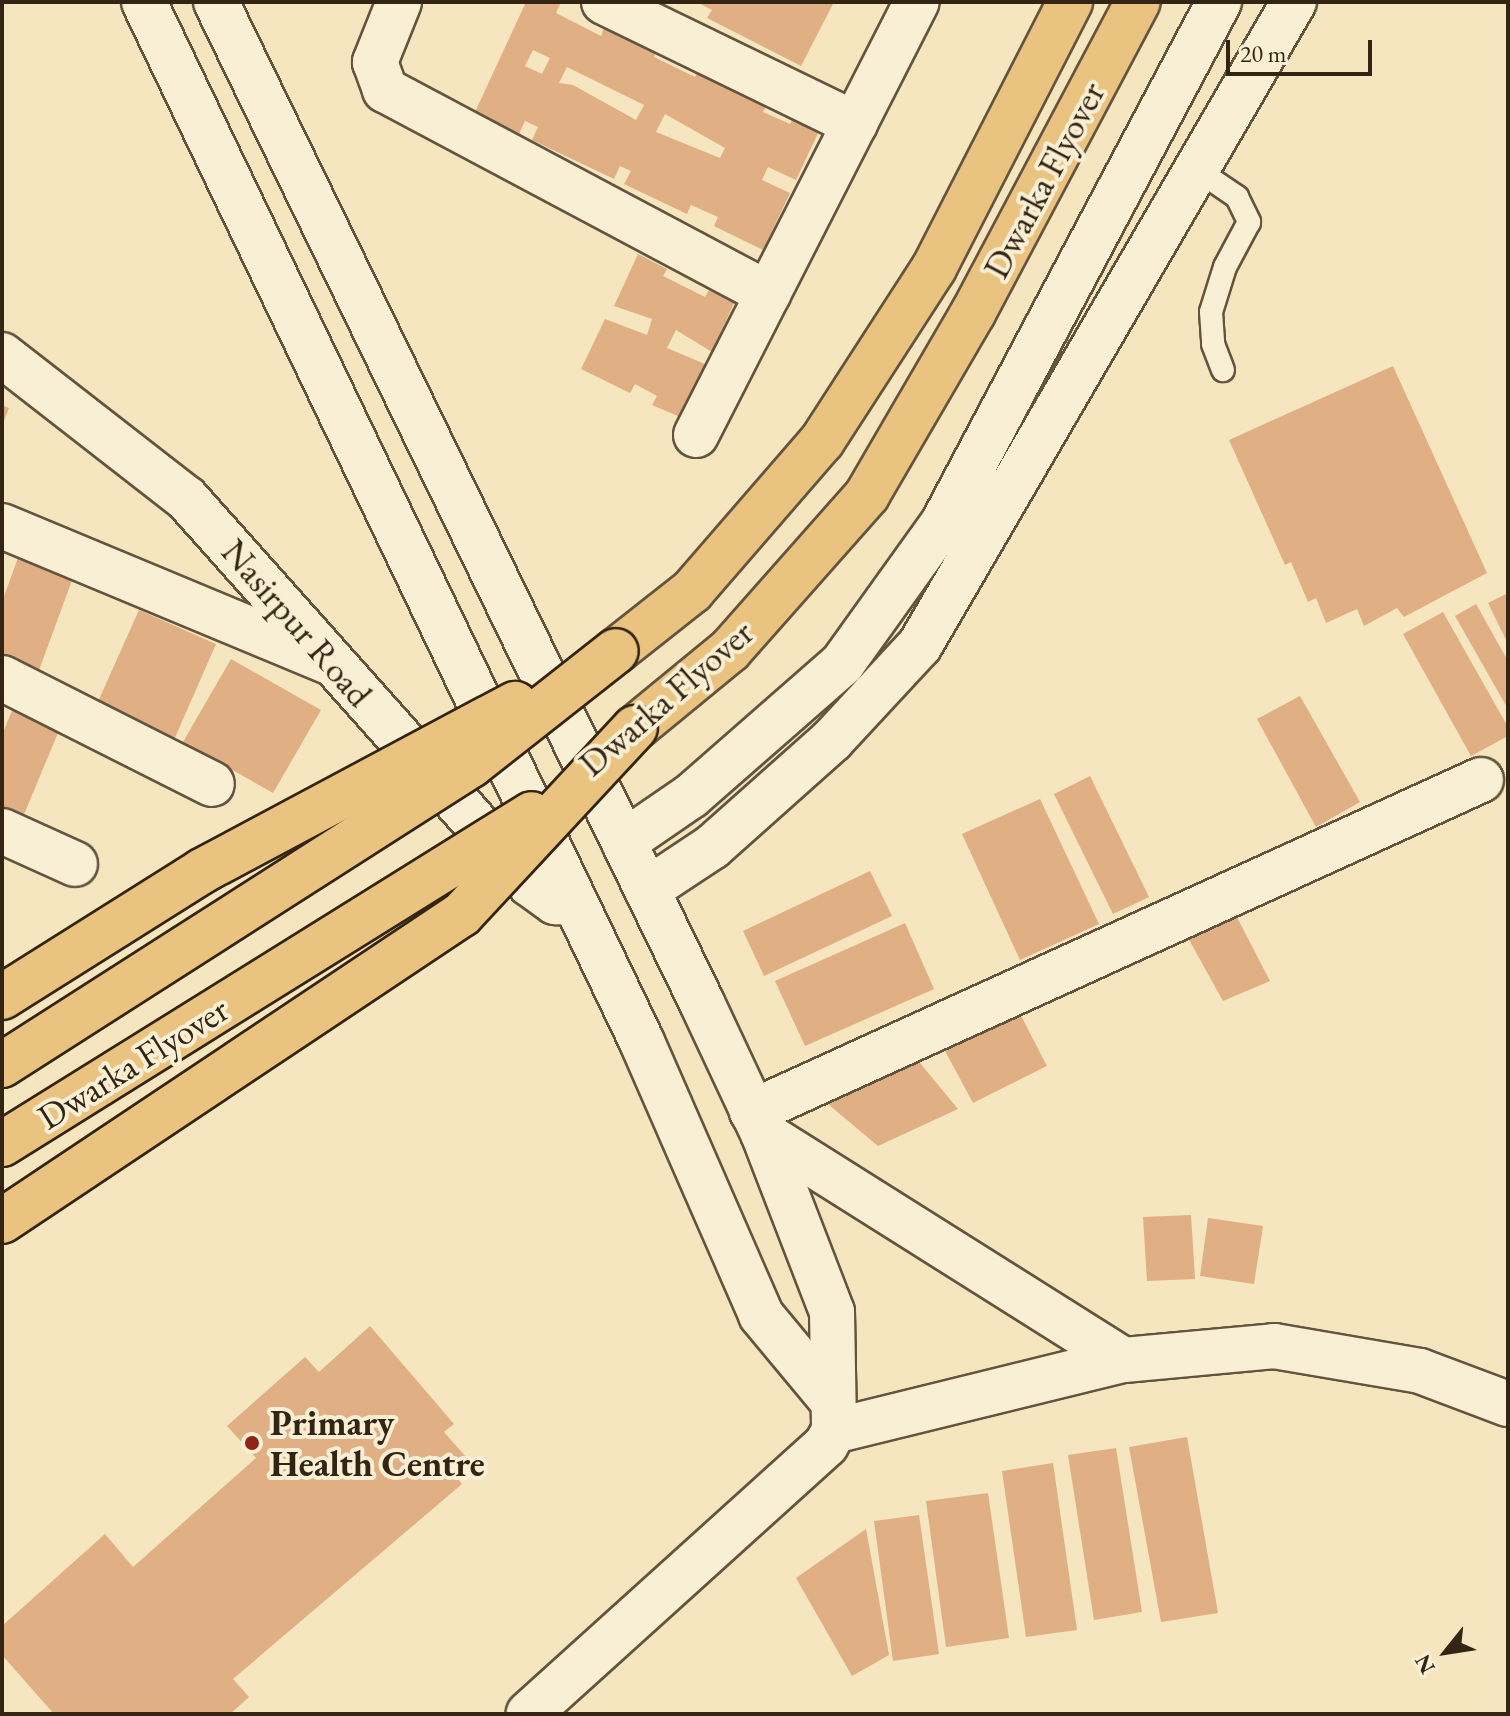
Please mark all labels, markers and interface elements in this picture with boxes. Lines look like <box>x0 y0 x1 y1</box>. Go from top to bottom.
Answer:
scale bar <box>1230 24 1376 74</box>
text: 20 m <box>1240 38 1287 69</box>
street label: Dwarka Flyover <box>974 74 1114 286</box>
street label: Nasirpur Road <box>213 530 381 716</box>
street label: Dwarka Flyover <box>570 611 762 785</box>
street label: Dwarka Flyover <box>30 987 236 1139</box>
place label: Primary Health Centre <box>270 1400 485 1485</box>
marker: Primary Health Centre <box>241 1432 263 1454</box>
north arrow <box>1406 1612 1486 1692</box>
text: N <box>1408 1649 1442 1679</box>

